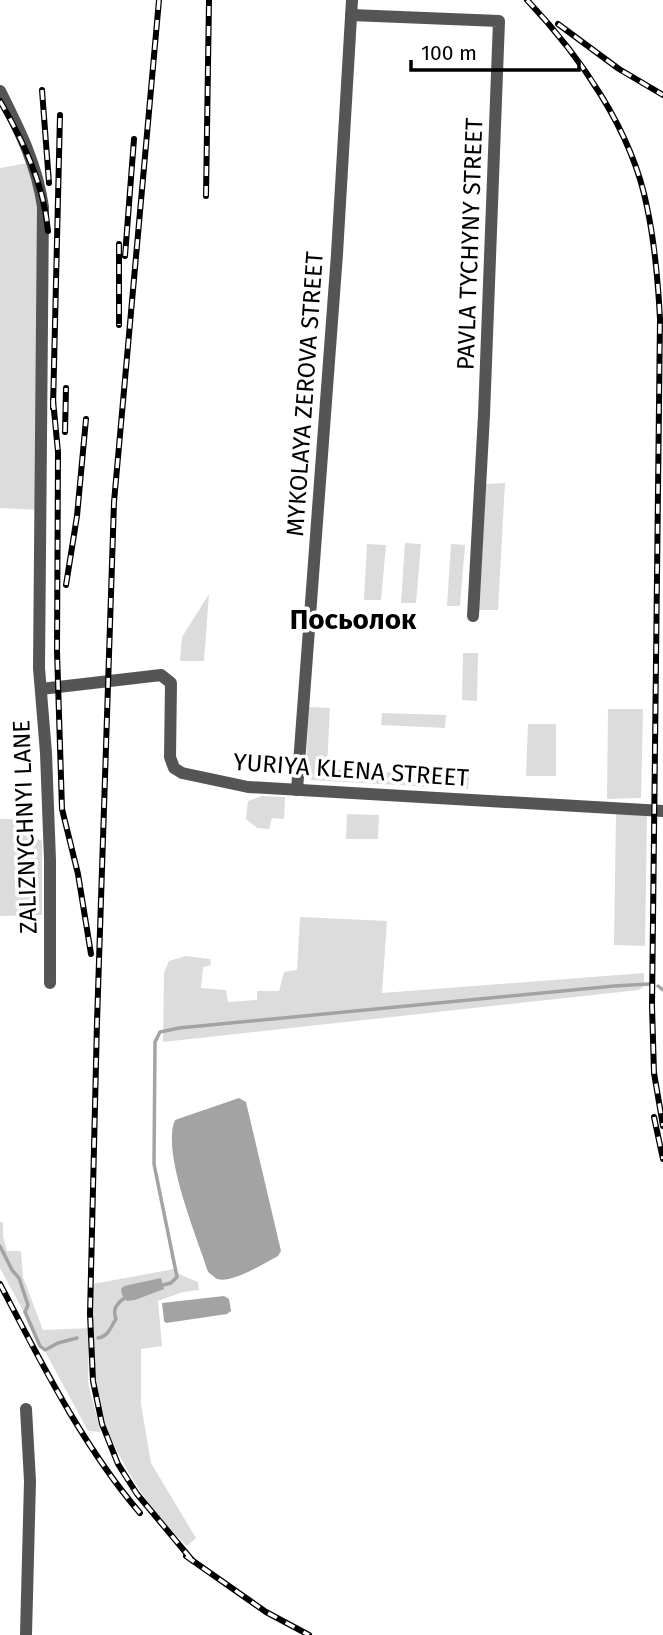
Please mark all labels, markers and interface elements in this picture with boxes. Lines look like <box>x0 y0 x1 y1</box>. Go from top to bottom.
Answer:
scale bar <box>411 28 579 72</box>
text: 100 m <box>421 40 477 66</box>
street label: PAVLA TYCHYNY STREET <box>452 117 488 371</box>
street label: MYKOLAYA ZEROVA STREET <box>281 250 329 537</box>
district label: Посьолок <box>290 603 417 636</box>
street label: ZALIZNYCHNYI LANE <box>7 719 43 935</box>
street label: YURIYA KLENA STREET <box>232 748 470 792</box>

